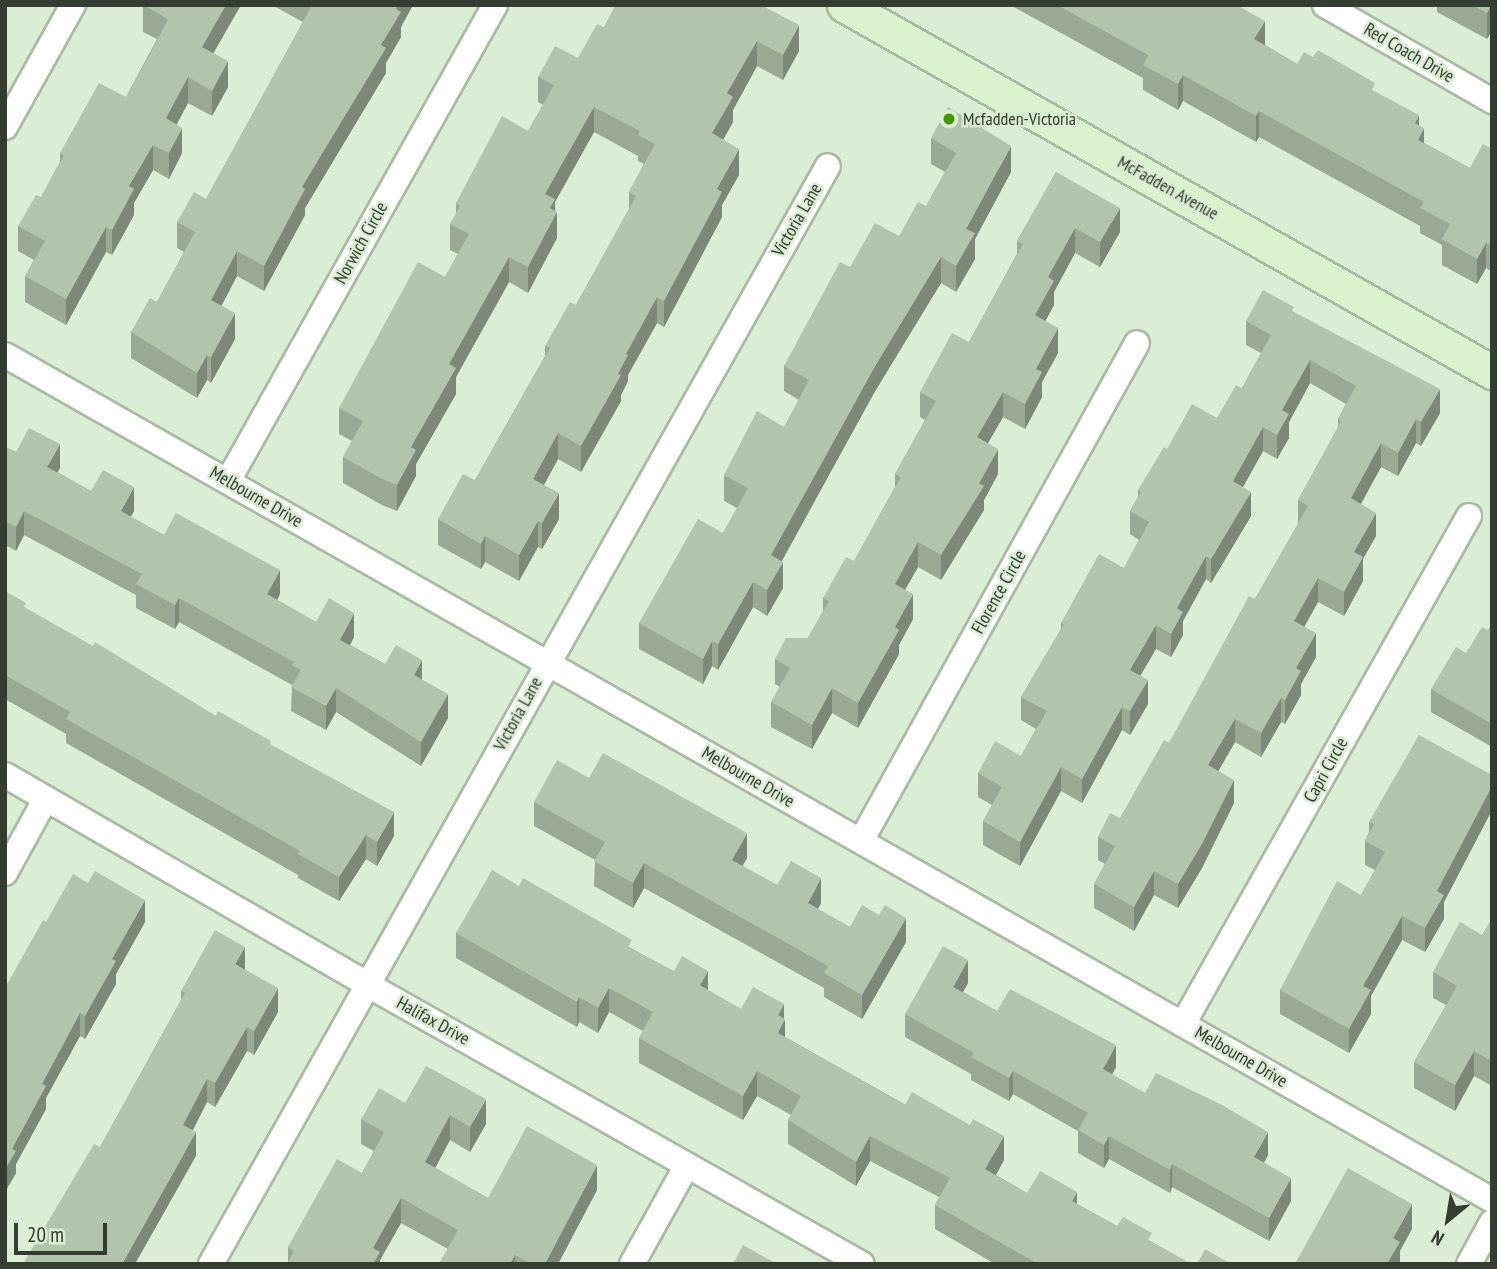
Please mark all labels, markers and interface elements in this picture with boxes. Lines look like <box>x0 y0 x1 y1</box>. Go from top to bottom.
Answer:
street label: Red Coach Drive <box>1360 19 1458 87</box>
place label: Mcfadden-Victoria <box>963 108 1076 130</box>
marker: Mcfadden-Victoria <box>941 111 957 127</box>
street label: McFadden Avenue <box>1113 151 1223 225</box>
street label: Victoria Lane <box>767 180 827 260</box>
street label: Norwich Circle <box>330 198 392 288</box>
street label: Melbourne Drive <box>206 462 306 532</box>
street label: Florence Circle <box>967 546 1031 638</box>
street label: Victoria Lane <box>489 673 547 755</box>
street label: Capri Circle <box>1299 734 1353 806</box>
street label: Melbourne Drive <box>698 742 798 812</box>
street label: Halifax Drive <box>392 992 474 1050</box>
street label: Melbourne Drive <box>1191 1022 1291 1092</box>
north arrow <box>1413 1185 1483 1255</box>
scale bar <box>18 1210 110 1254</box>
text: 20 m <box>27 1221 64 1248</box>
text: N <box>1427 1225 1448 1251</box>

